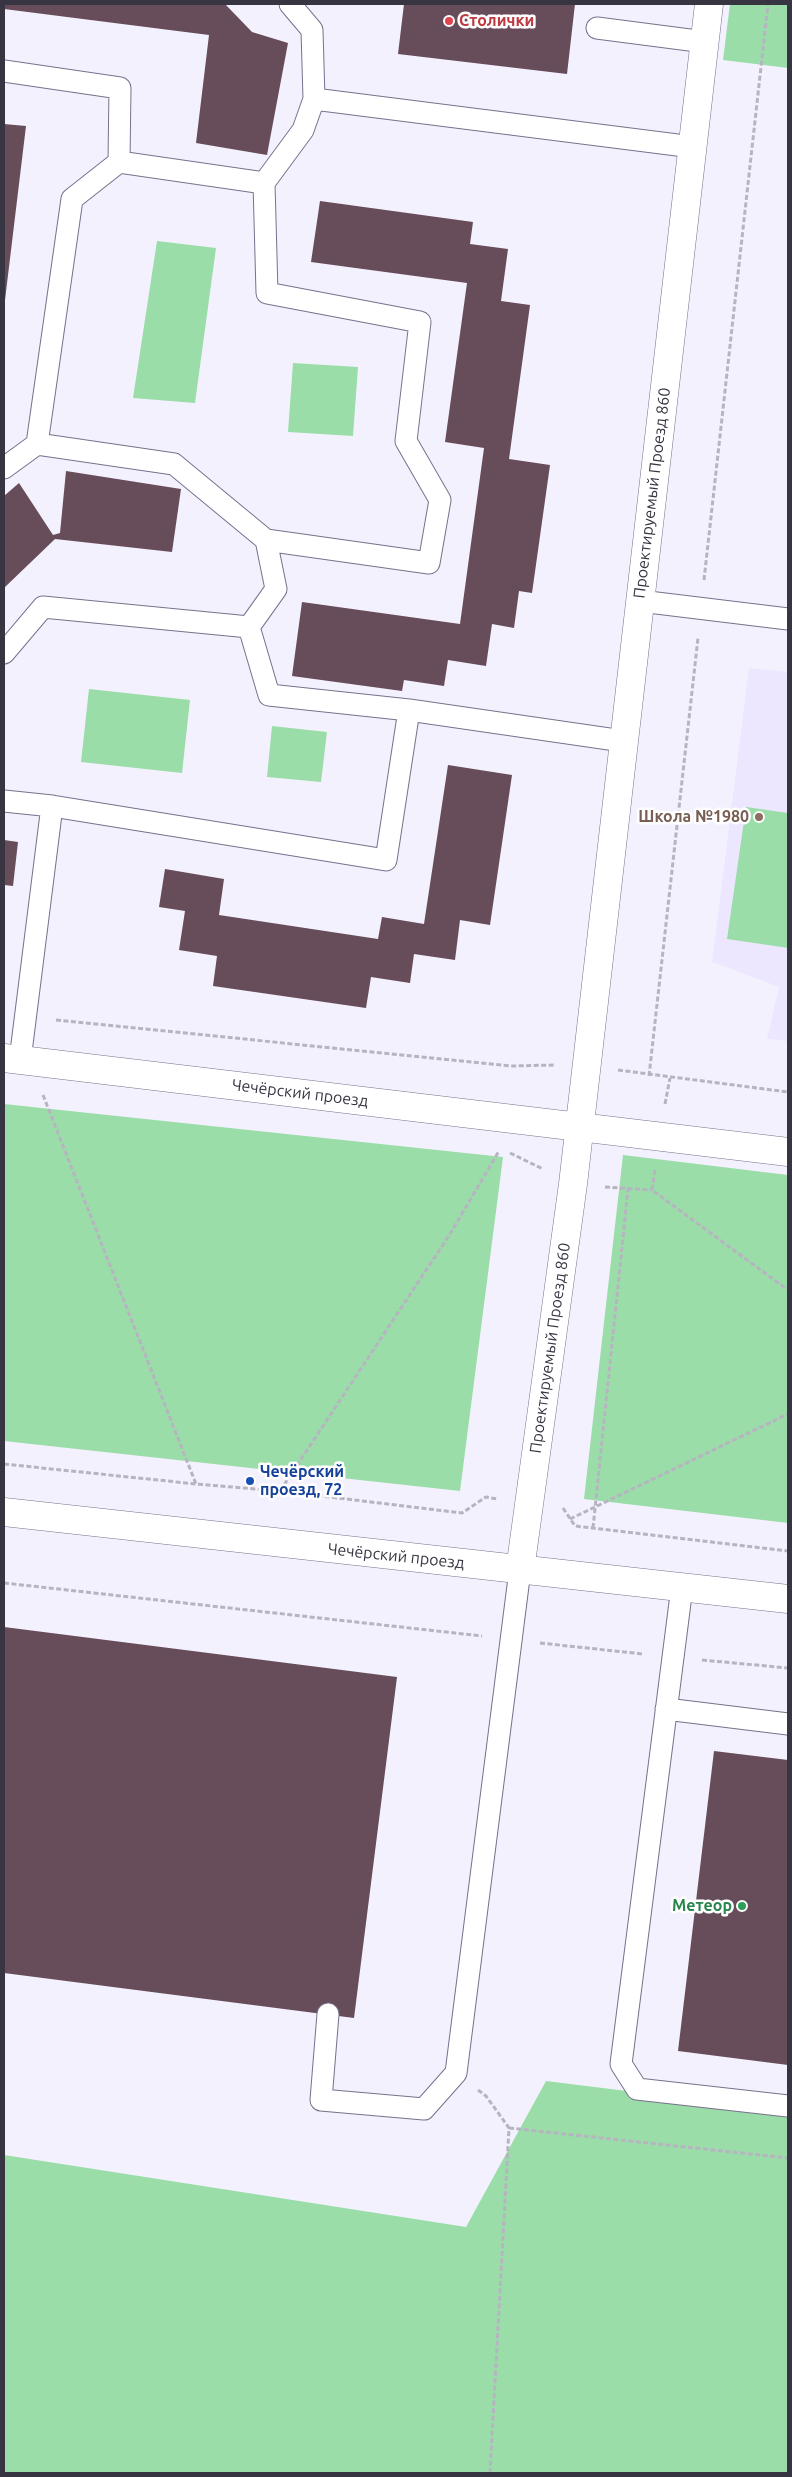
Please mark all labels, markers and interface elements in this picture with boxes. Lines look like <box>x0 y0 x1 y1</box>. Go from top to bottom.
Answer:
place label: Столички <box>459 11 534 31</box>
marker: Столички <box>443 15 455 27</box>
street label: Проектируемый Проезд 860 <box>630 386 674 600</box>
place label: Школа №1980 <box>638 807 749 827</box>
marker: Школа №1980 <box>753 811 765 823</box>
street label: Чечёрский проезд <box>231 1075 369 1111</box>
street label: Проектируемый Проезд 860 <box>526 1242 574 1454</box>
place label: Чечёрский проезд, 72 <box>260 1462 344 1500</box>
marker: Чечёрский проезд, 72 <box>244 1475 256 1487</box>
street label: Чечёрский проезд <box>327 1539 465 1573</box>
place label: Метеор <box>672 1896 732 1916</box>
marker: Метеор <box>736 1900 748 1912</box>

